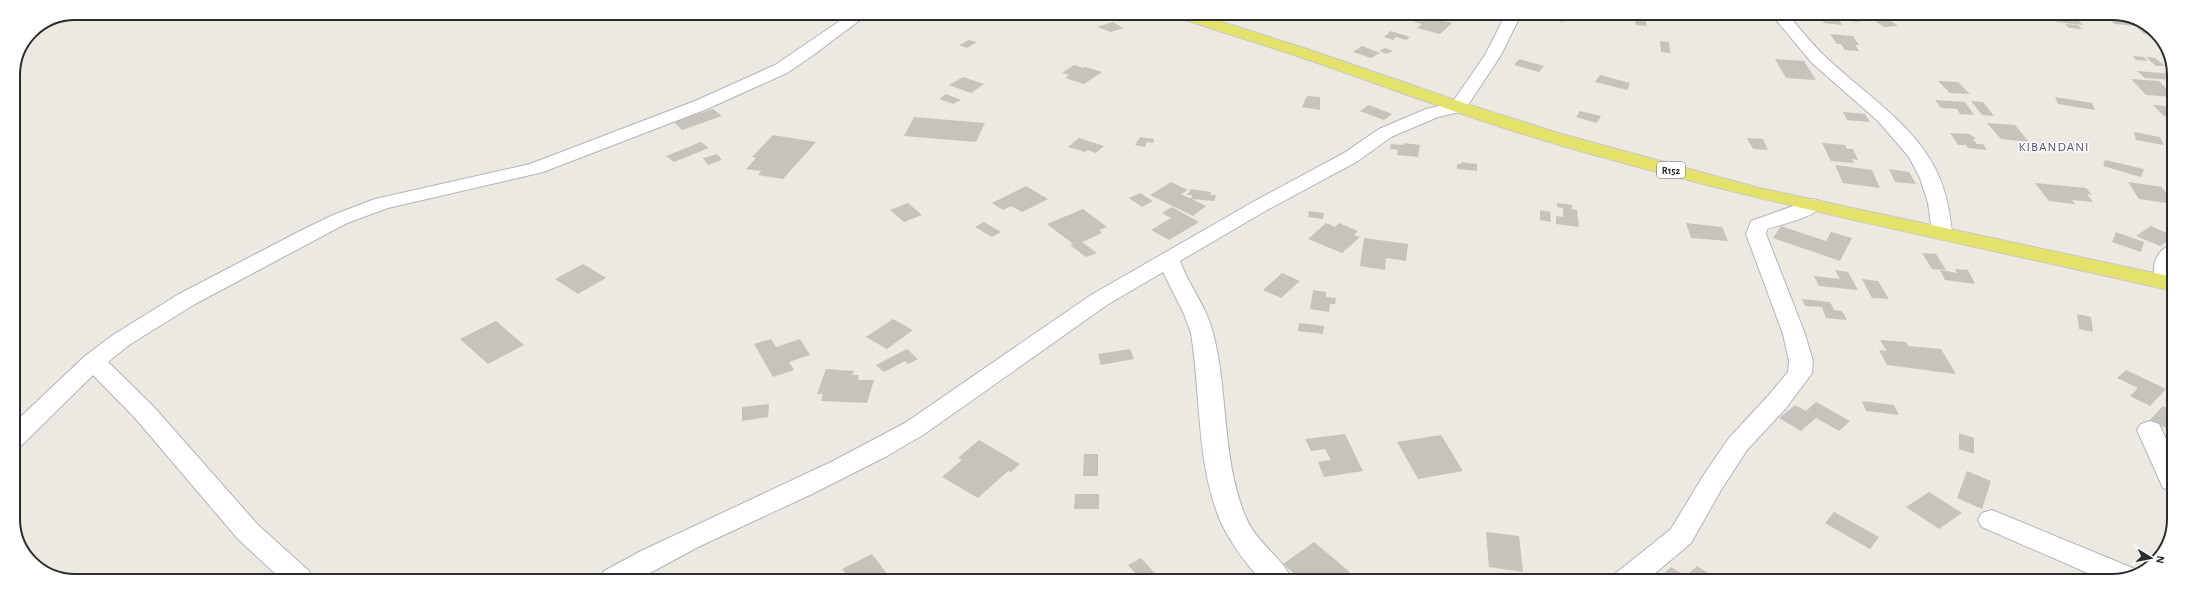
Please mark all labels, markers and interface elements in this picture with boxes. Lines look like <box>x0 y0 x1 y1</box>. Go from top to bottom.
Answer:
district label: KIBANDANI <box>2018 141 2090 154</box>
road number: R152 <box>1657 162 1685 178</box>
north arrow <box>2131 538 2171 578</box>
text: N <box>2154 555 2166 564</box>

